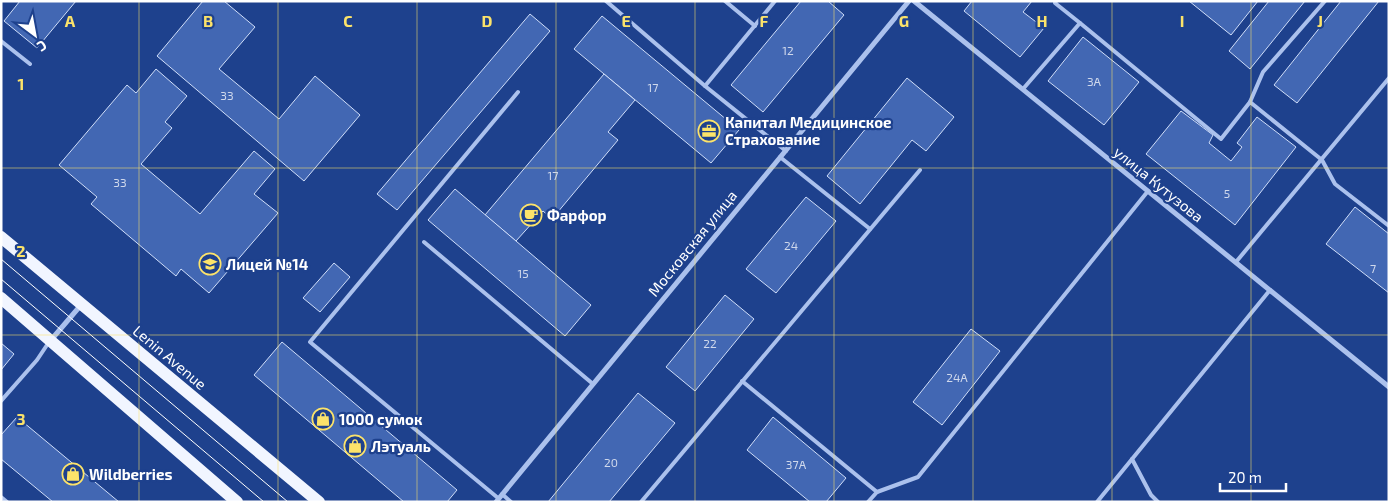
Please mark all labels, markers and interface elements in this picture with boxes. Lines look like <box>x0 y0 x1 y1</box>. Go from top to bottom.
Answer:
north arrow <box>10 10 60 60</box>
text: A <box>65 11 76 30</box>
text: B <box>203 11 213 30</box>
text: C <box>343 11 353 30</box>
text: D <box>482 11 493 30</box>
text: E <box>621 11 631 30</box>
text: F <box>760 11 769 30</box>
text: G <box>899 11 909 30</box>
text: H <box>1036 11 1048 30</box>
text: I <box>1180 11 1184 30</box>
text: J <box>1317 11 1323 30</box>
text: С <box>34 37 50 56</box>
house number: 12 <box>782 43 794 57</box>
text: 1 <box>18 74 24 93</box>
house number: 3А <box>1087 74 1102 88</box>
house number: 17 <box>648 80 658 94</box>
house number: 33 <box>220 88 234 102</box>
place label: Капитал Медицинское Страхование <box>725 113 892 148</box>
office icon: Капитал Медицинское Страхование <box>697 119 721 143</box>
street label: улица Кутузова <box>1110 142 1207 226</box>
house number: 17 <box>548 168 558 182</box>
house number: 33 <box>113 175 127 189</box>
street label: Московская улица <box>644 186 741 300</box>
house number: 5 <box>1224 186 1230 200</box>
cafe icon: Фарфор <box>519 203 543 227</box>
place label: Фарфор <box>547 206 607 224</box>
house number: 24 <box>784 238 798 252</box>
text: 2 <box>16 241 26 260</box>
school or university icon: Лицей №14 <box>198 252 222 276</box>
place label: Лицей №14 <box>226 255 309 273</box>
house number: 7 <box>1370 261 1376 275</box>
house number: 15 <box>517 266 529 280</box>
street label: Lenin Avenue <box>130 321 210 393</box>
house number: 22 <box>703 336 717 350</box>
house number: 24А <box>946 370 968 384</box>
shop icon: 1000 сумок <box>311 407 335 431</box>
text: 3 <box>16 409 26 428</box>
place label: 1000 сумок <box>339 410 423 428</box>
shop icon: Лэтуаль <box>343 434 367 458</box>
place label: Лэтуаль <box>371 437 431 455</box>
house number: 20 <box>604 455 618 469</box>
house number: 37А <box>786 457 807 471</box>
scale bar <box>1220 460 1286 492</box>
shop icon: Wildberries <box>61 462 85 486</box>
place label: Wildberries <box>89 465 172 483</box>
text: 20 m <box>1228 468 1262 486</box>

